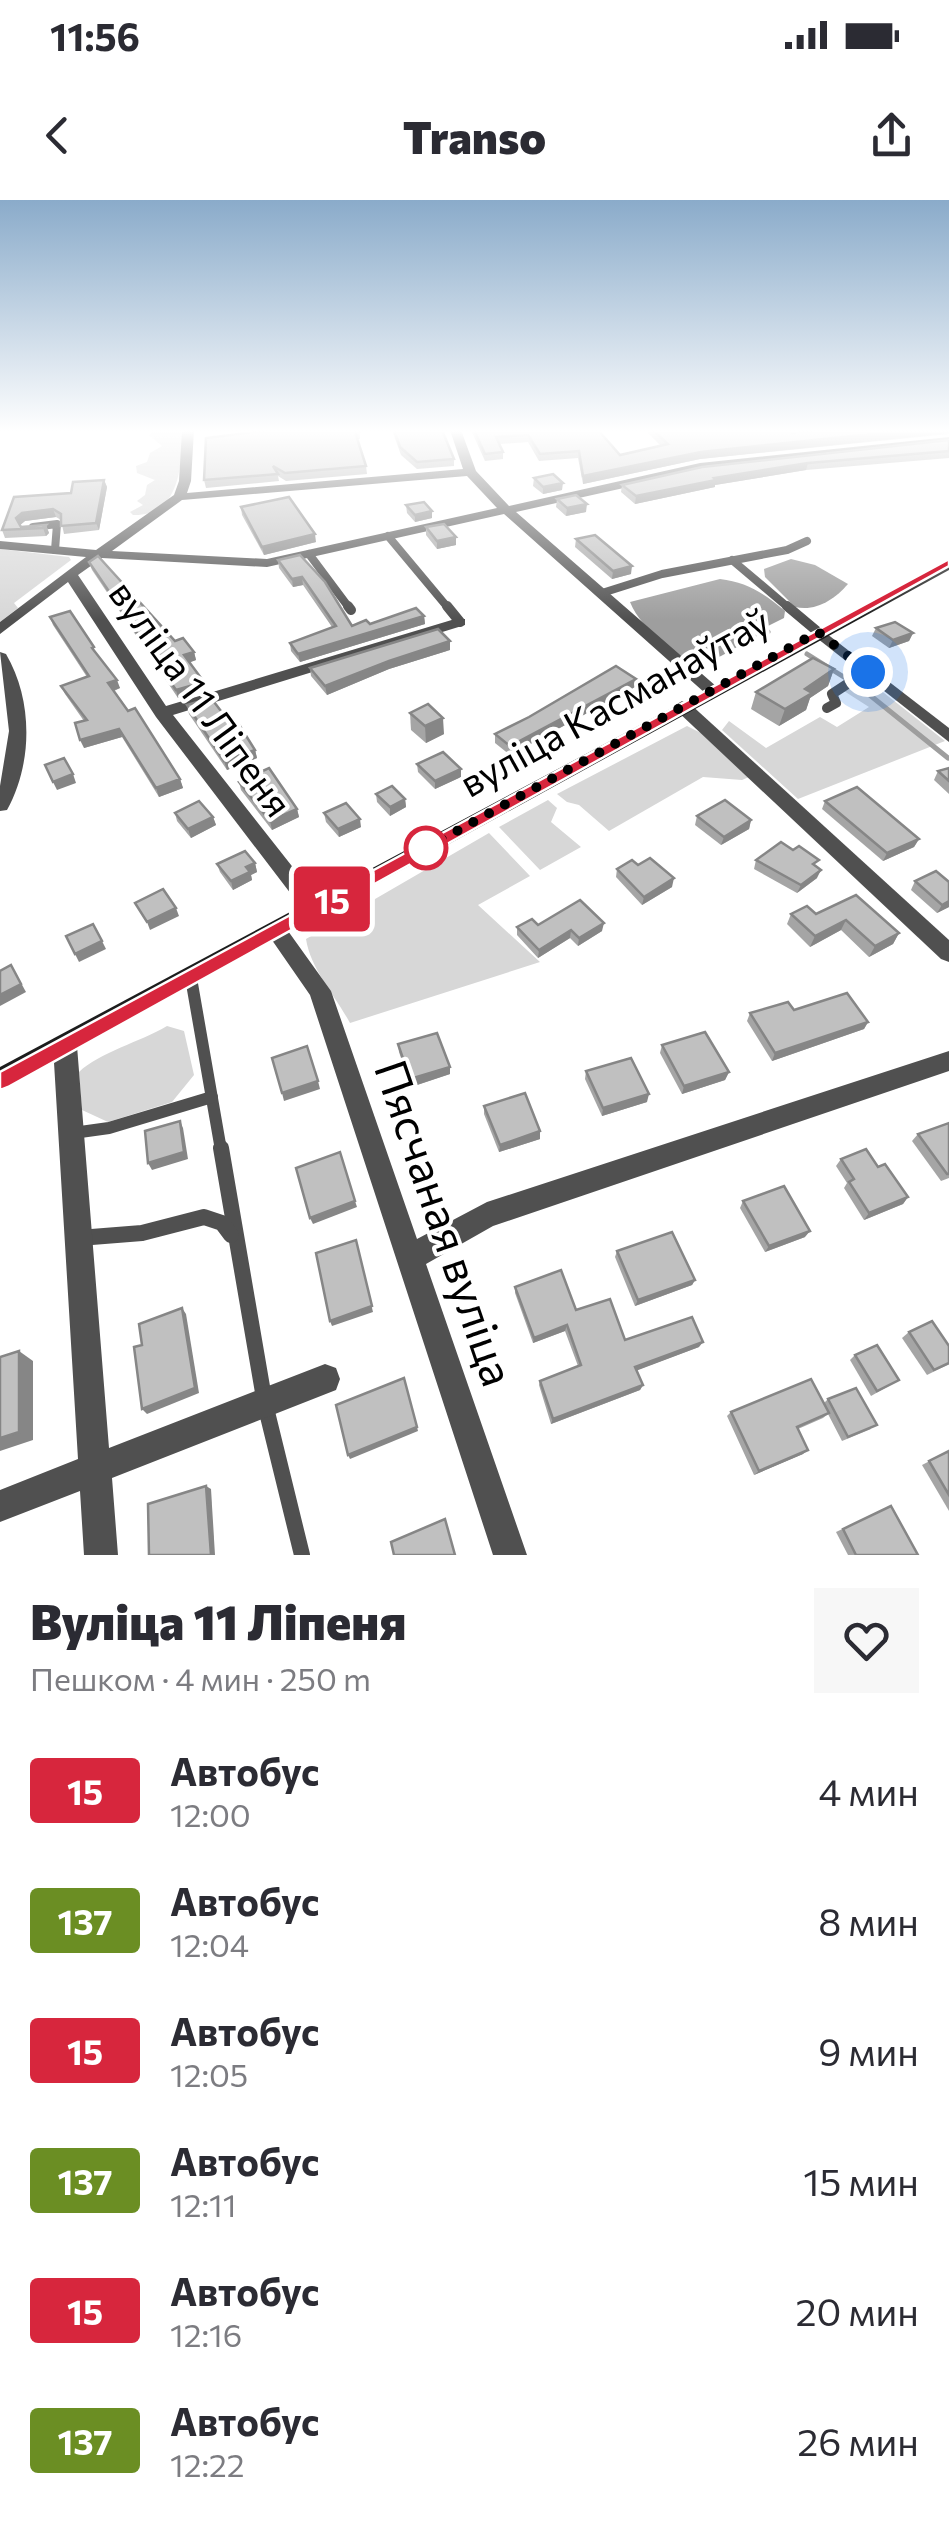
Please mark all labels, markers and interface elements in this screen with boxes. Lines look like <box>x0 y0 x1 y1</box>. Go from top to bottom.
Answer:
text: 11:56 <box>50 12 140 59</box>
icon: back <box>30 108 85 163</box>
text: Transo <box>403 108 546 163</box>
icon: share <box>864 108 919 163</box>
street label: вуліца 11 Ліпеня <box>101 570 304 825</box>
street label: вуліца Касманаўтаў <box>450 596 777 806</box>
your location <box>843 647 893 697</box>
unlabelled marker <box>405 827 447 869</box>
line badge: 15 <box>287 866 377 932</box>
text: 15 <box>314 878 350 921</box>
street label: Пясчаная вуліца <box>365 1052 528 1392</box>
button: heart <box>814 1588 919 1693</box>
text: Вуліца 11 Ліпеня <box>30 1591 406 1650</box>
text: Пешком · 4 мин · 250 m <box>30 1658 371 1698</box>
text: Автобус <box>170 1747 320 1794</box>
text: 4 мин <box>818 1767 919 1814</box>
text: 15 <box>67 1769 103 1812</box>
text: 12:00 <box>170 1794 251 1834</box>
text: Автобус <box>170 1877 320 1924</box>
text: 8 мин <box>818 1897 919 1944</box>
text: 137 <box>57 1899 113 1942</box>
text: 12:04 <box>170 1924 249 1964</box>
text: Автобус <box>170 2007 320 2054</box>
text: 9 мин <box>818 2027 919 2074</box>
text: 15 <box>67 2029 103 2072</box>
text: 12:05 <box>170 2054 248 2094</box>
text: Автобус <box>170 2137 320 2184</box>
text: 15 мин <box>803 2157 919 2204</box>
text: 137 <box>57 2159 113 2202</box>
text: 12:11 <box>170 2184 236 2224</box>
text: Автобус <box>170 2267 320 2314</box>
text: 20 мин <box>795 2287 919 2334</box>
text: 15 <box>67 2289 103 2332</box>
text: 12:16 <box>170 2314 242 2354</box>
text: Автобус <box>170 2397 320 2444</box>
text: 26 мин <box>797 2417 919 2464</box>
text: 137 <box>57 2419 113 2462</box>
text: 12:22 <box>170 2444 244 2484</box>

